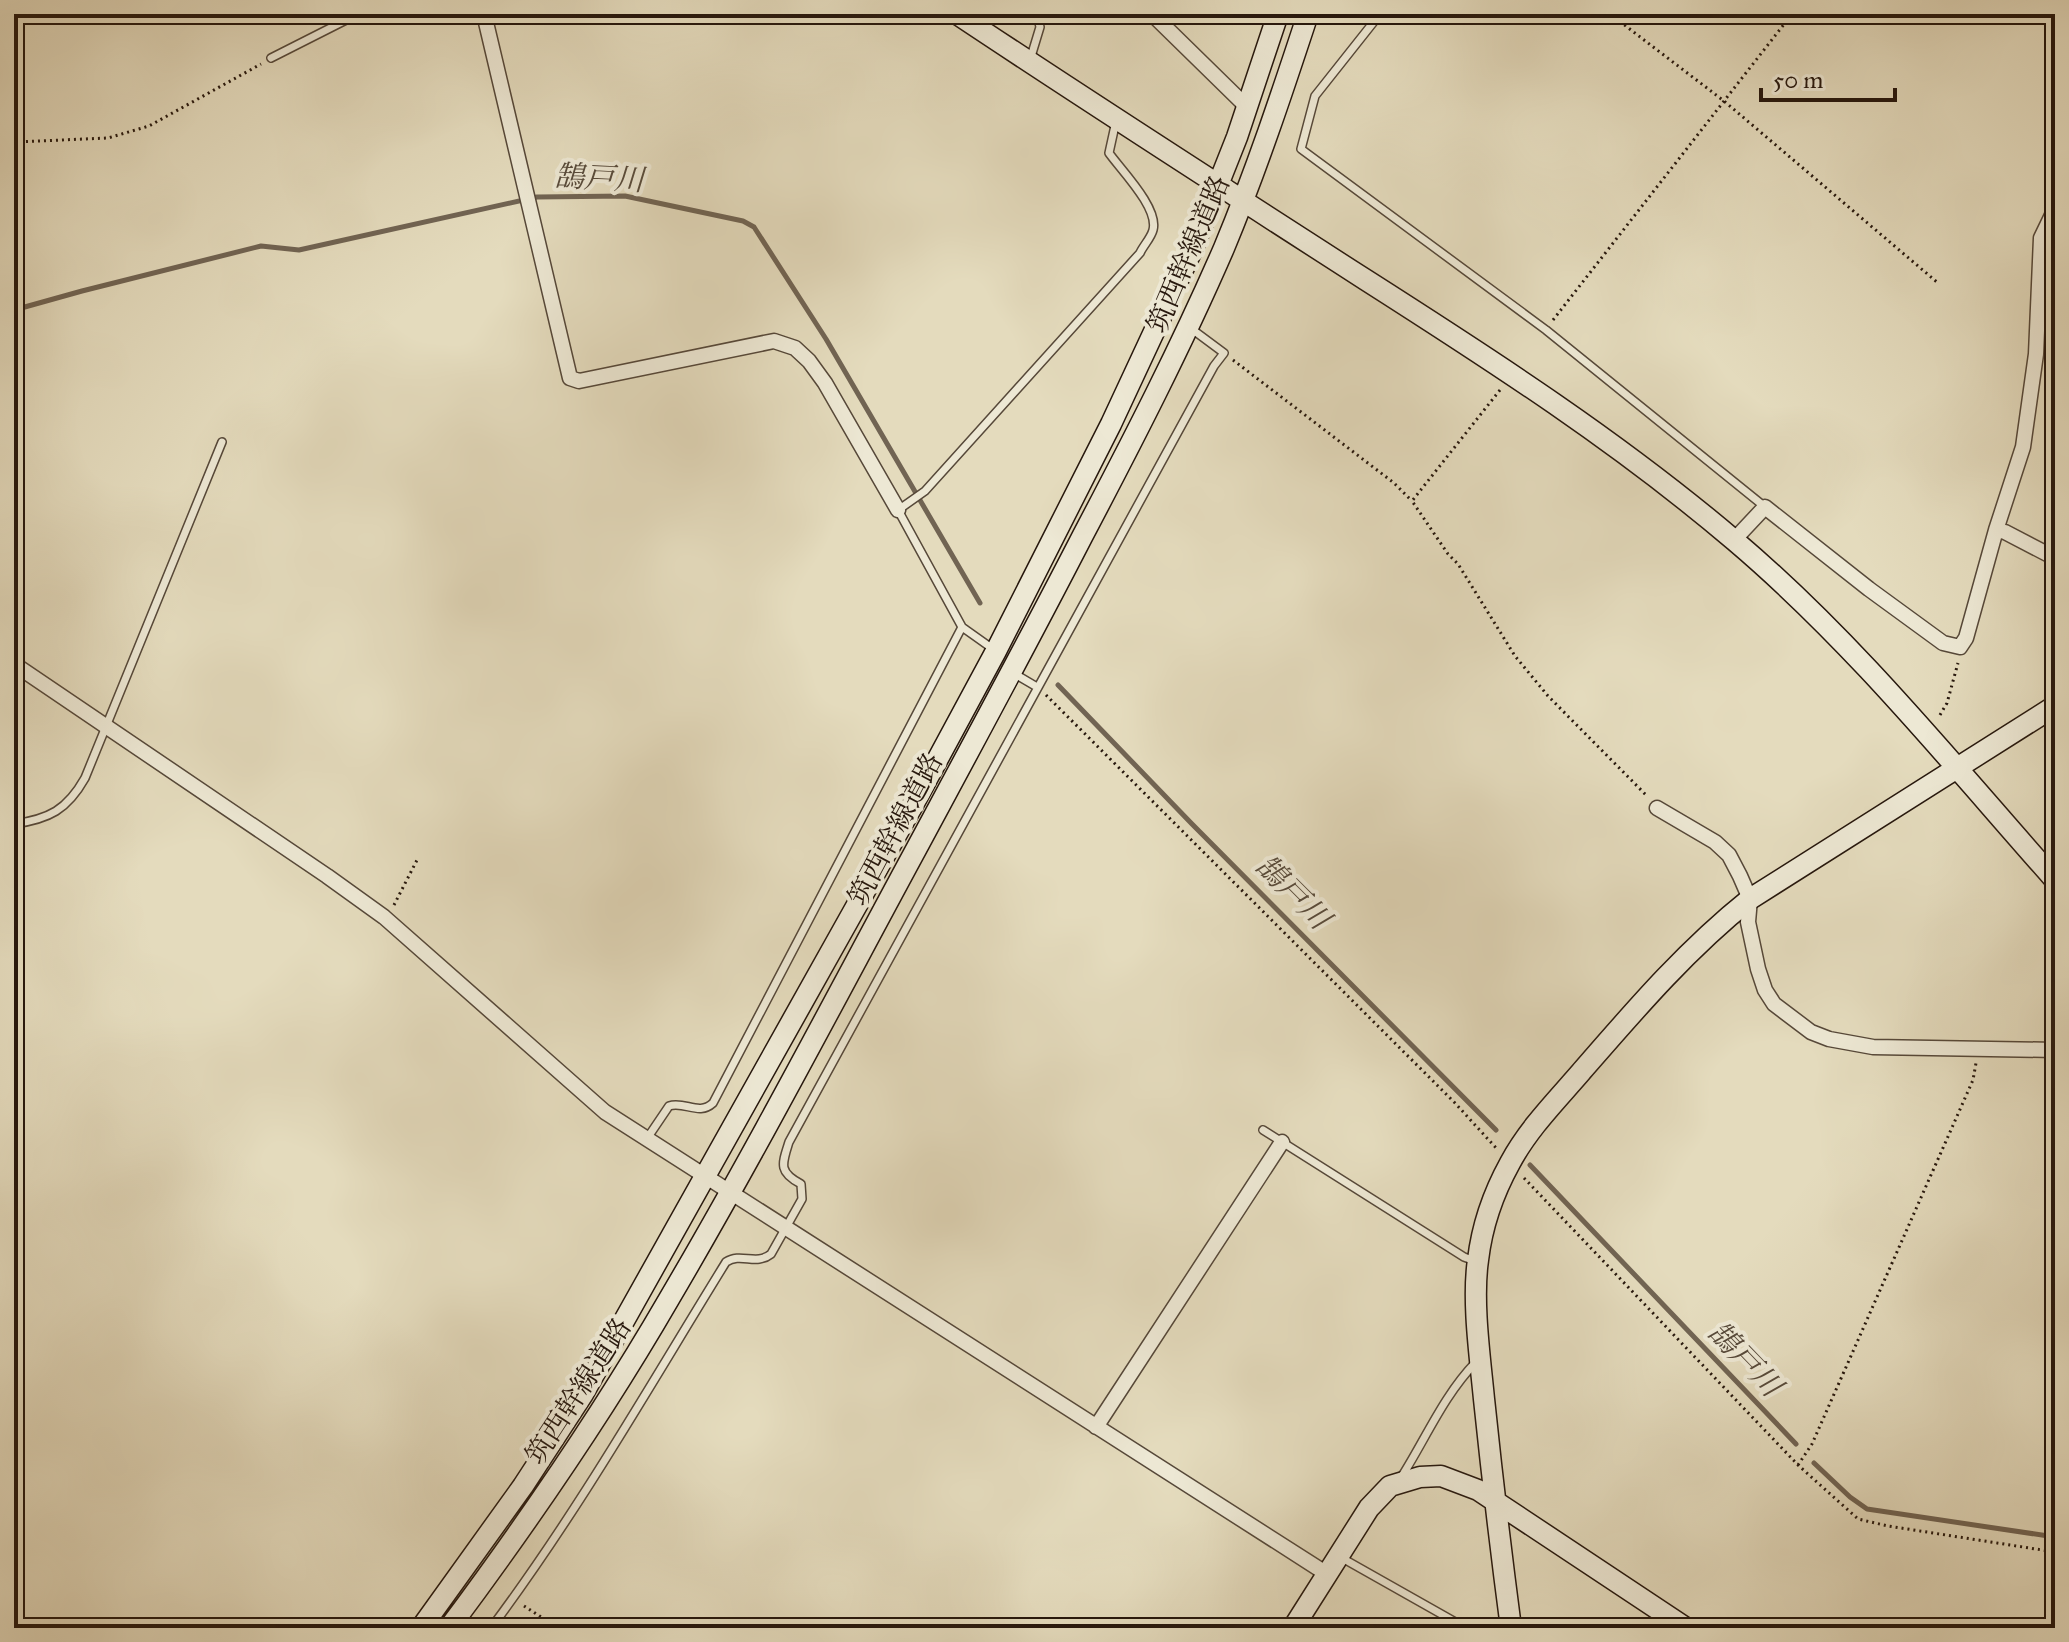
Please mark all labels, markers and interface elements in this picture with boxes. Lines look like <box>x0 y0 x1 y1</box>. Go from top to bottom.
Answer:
scale bar <box>1761 52 1895 102</box>
text: 50 m <box>1773 65 1823 95</box>
water label: 鵠戸川 <box>553 158 648 198</box>
street label: 筑西幹線道路 <box>1139 170 1237 338</box>
street label: 筑西幹線道路 <box>840 747 950 911</box>
water label: 鵠戸川 <box>1248 847 1340 939</box>
street label: 筑西幹線道路 <box>518 1311 638 1471</box>
water label: 鵠戸川 <box>1701 1314 1791 1406</box>

